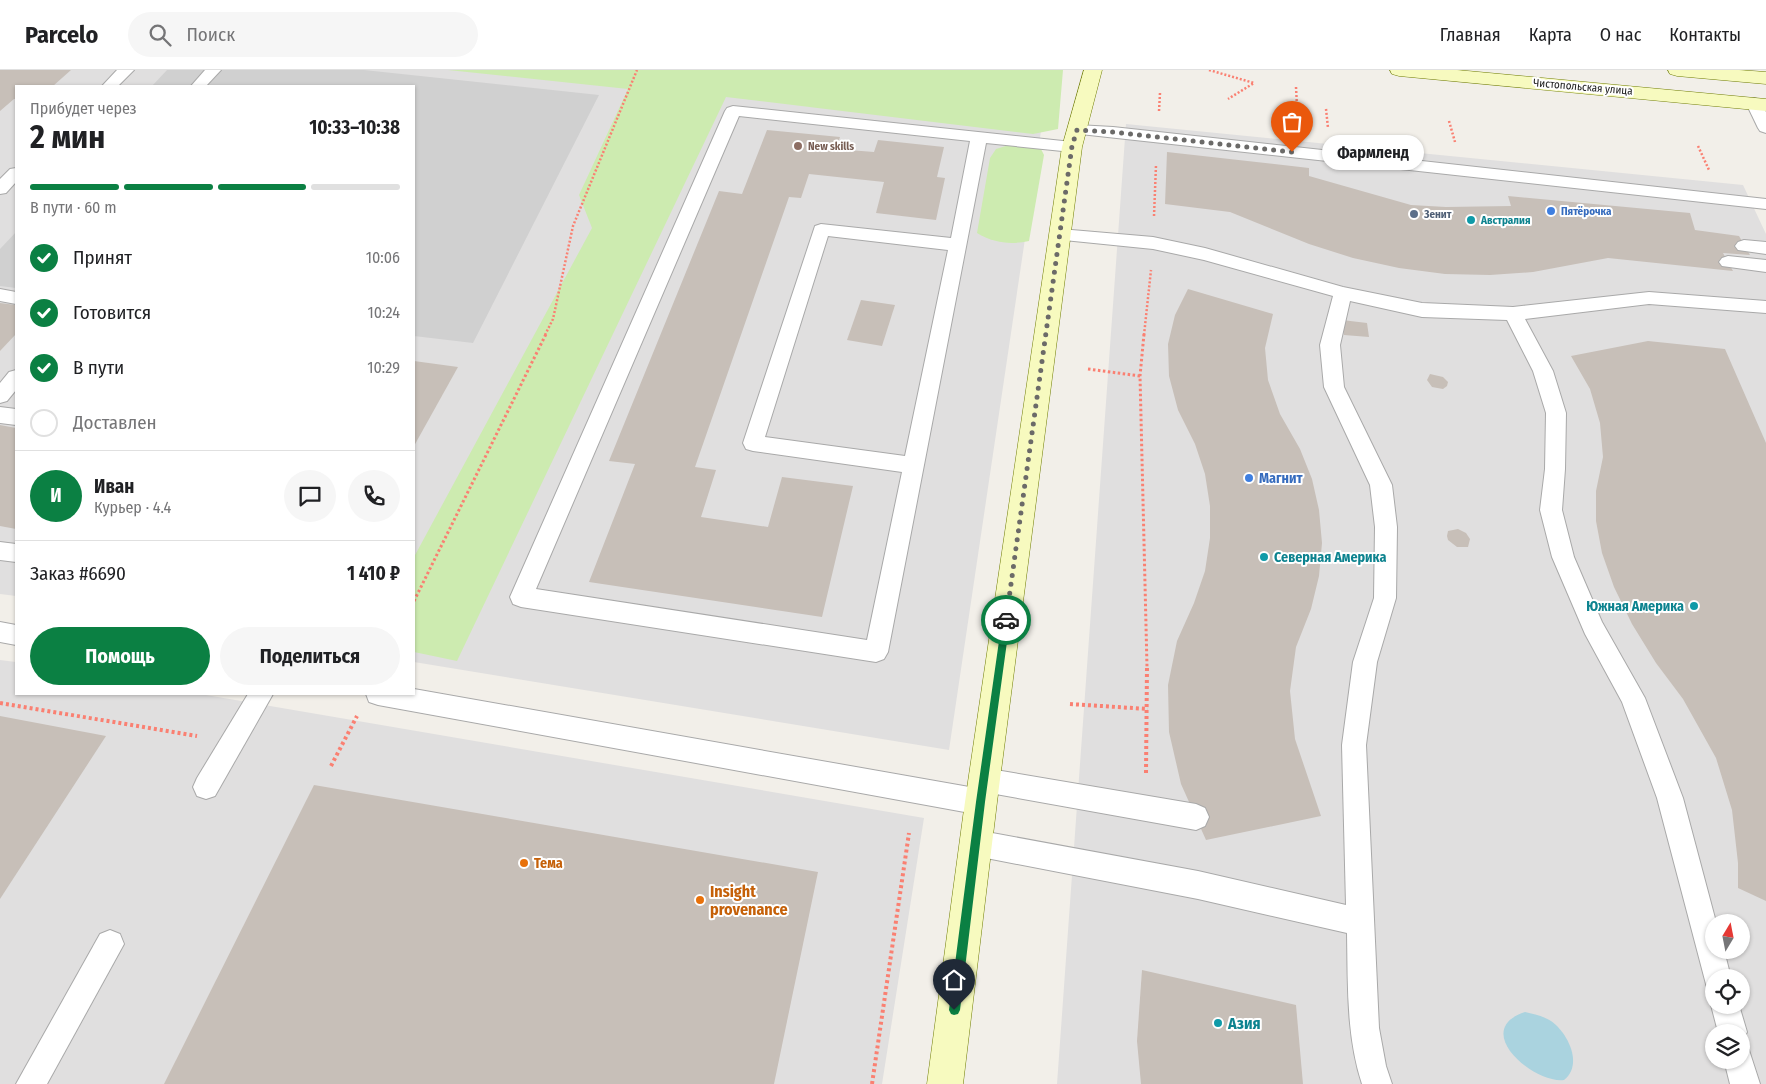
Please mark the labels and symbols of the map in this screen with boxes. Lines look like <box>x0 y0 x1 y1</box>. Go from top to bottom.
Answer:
street label: Чистопольская улица <box>1533 76 1633 98</box>
pin <box>1271 101 1313 152</box>
callout: Фармленд <box>1322 134 1424 170</box>
marker: New skills <box>792 140 804 152</box>
place label: New skills <box>808 140 854 153</box>
marker: Пятёрочка <box>1545 205 1557 217</box>
place label: Пятёрочка <box>1561 205 1612 218</box>
marker: Зенит <box>1408 208 1420 220</box>
place label: Зенит <box>1423 208 1452 221</box>
marker: Австралия <box>1465 214 1477 226</box>
place label: Австралия <box>1480 214 1530 227</box>
place label: Магнит <box>1259 470 1303 487</box>
marker: Магнит <box>1243 472 1255 484</box>
place label: Северная Америка <box>1274 549 1386 566</box>
marker: Северная Америка <box>1258 551 1270 563</box>
courier <box>981 595 1031 645</box>
place label: Южная Америка <box>1586 598 1684 615</box>
marker: Южная Америка <box>1688 600 1700 612</box>
place label: Тема <box>534 855 563 872</box>
marker: Тема <box>518 857 530 869</box>
place label: Insight provenance <box>710 882 788 919</box>
marker: Insight provenance <box>694 894 706 906</box>
north arrow <box>1705 914 1750 959</box>
pin <box>933 959 975 1010</box>
place label: Азия <box>1227 1014 1261 1033</box>
marker: Азия <box>1212 1017 1224 1029</box>

